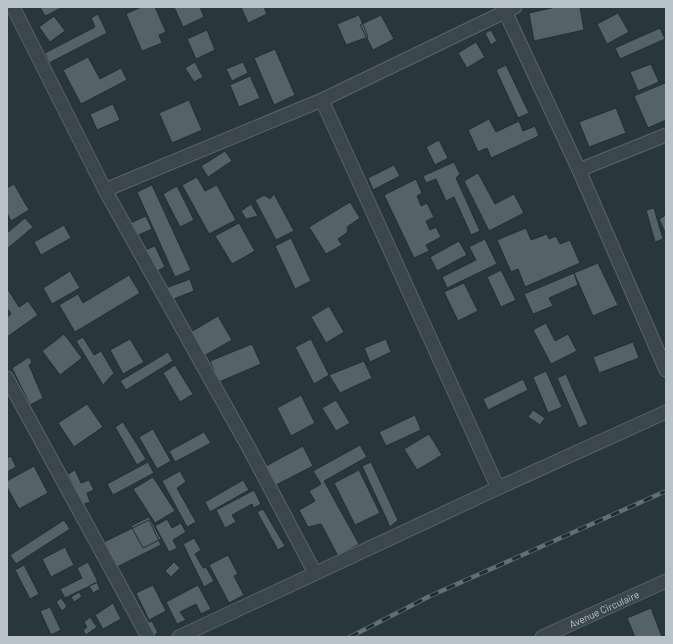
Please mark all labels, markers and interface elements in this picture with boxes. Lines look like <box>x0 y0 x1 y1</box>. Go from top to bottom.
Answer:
street label: Avenue Circulaire <box>567 588 641 630</box>

